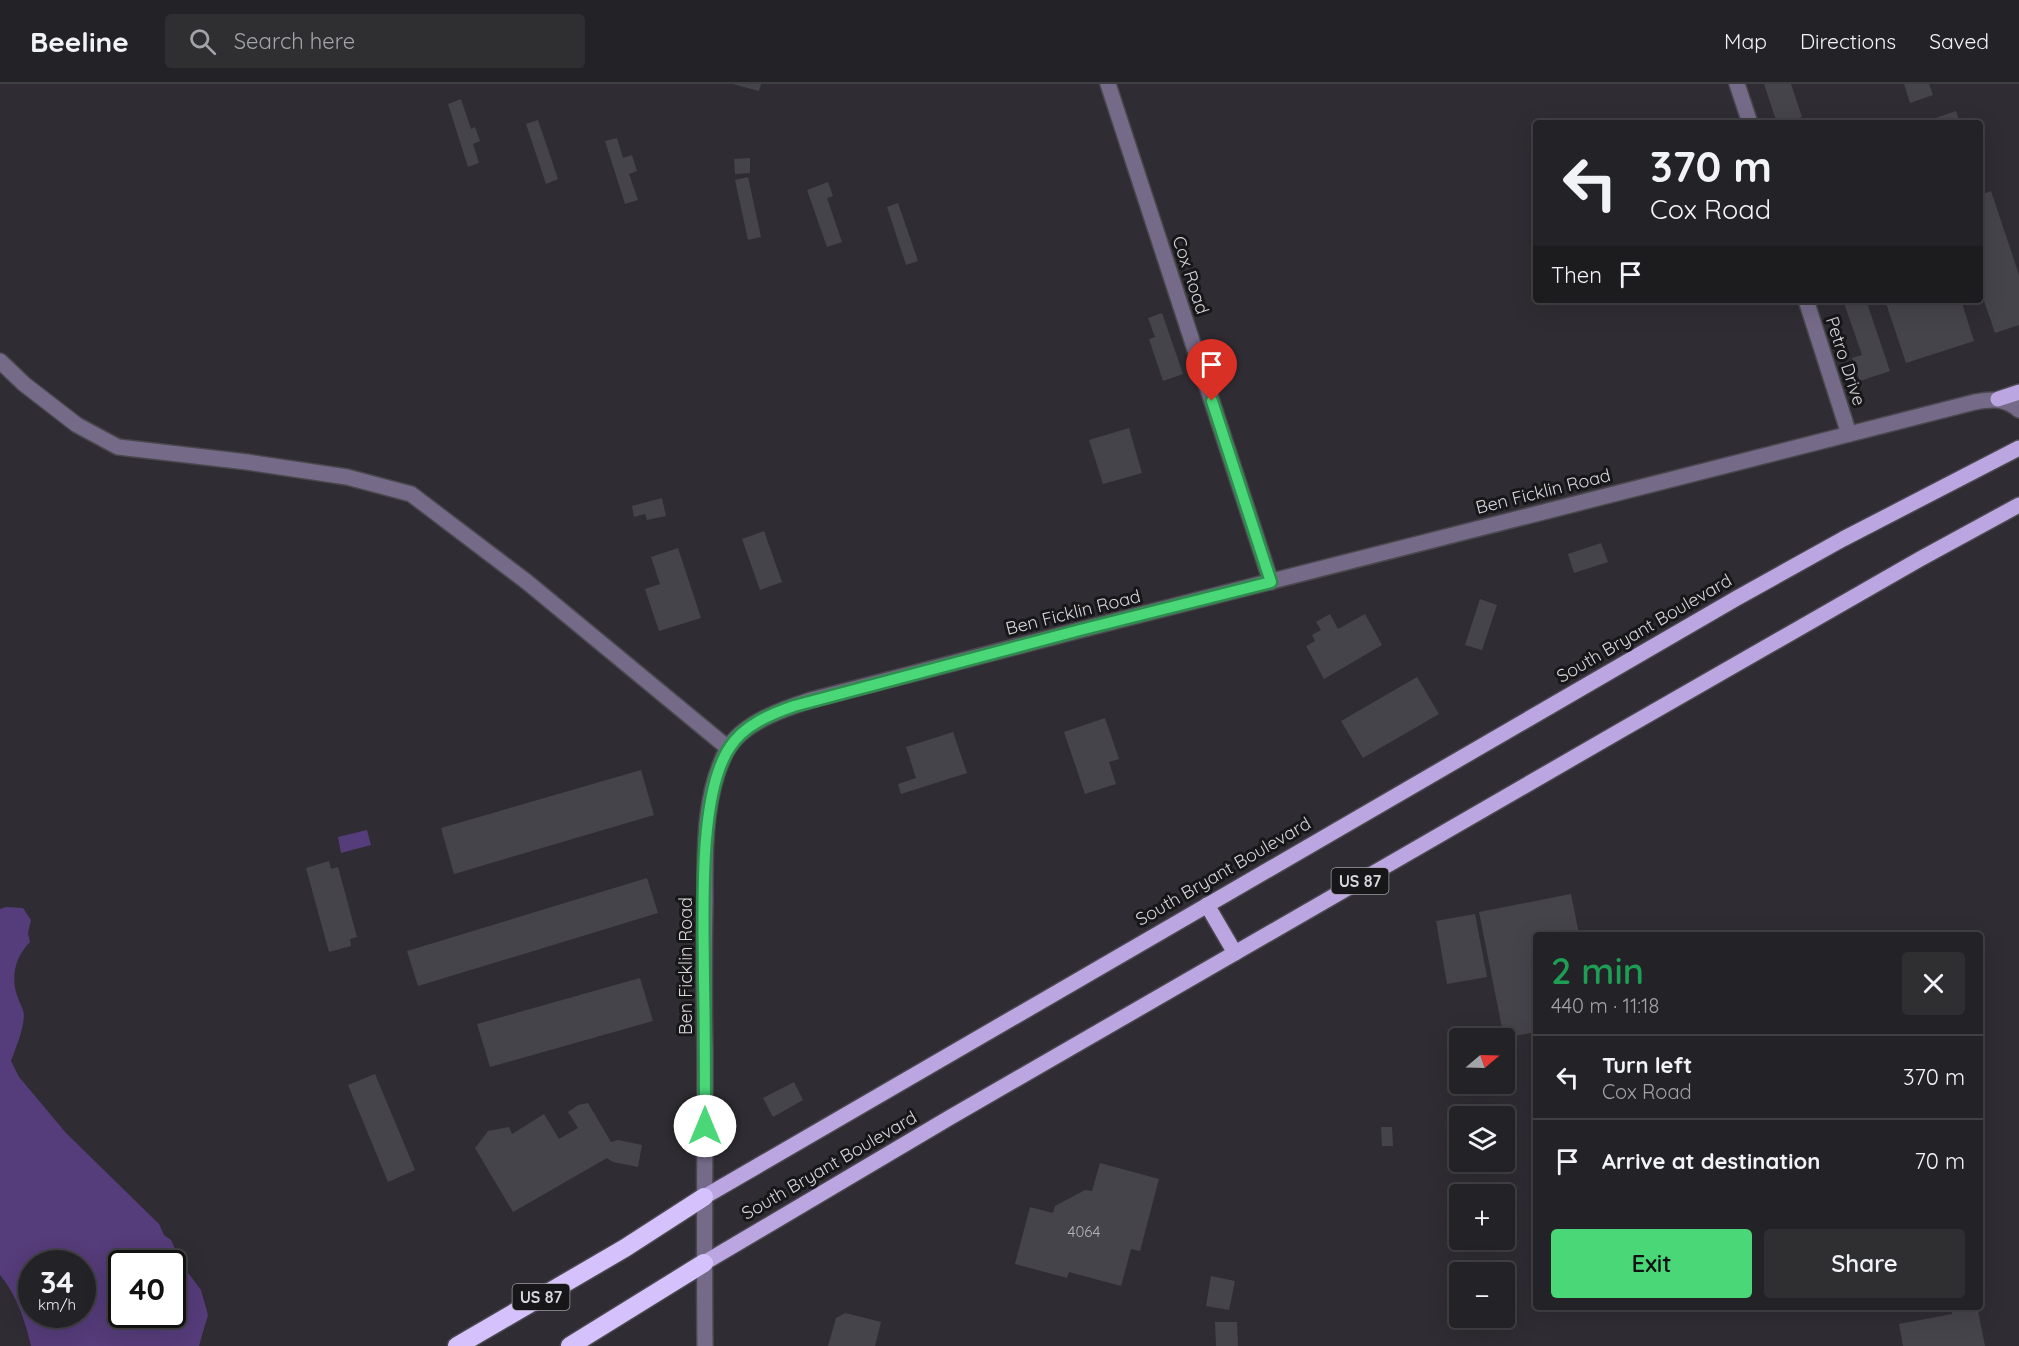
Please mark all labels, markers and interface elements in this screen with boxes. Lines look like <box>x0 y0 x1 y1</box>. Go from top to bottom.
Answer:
search box <box>165 14 585 68</box>
text: Beeline <box>30 24 129 59</box>
icon: search <box>186 25 219 58</box>
text: Search here <box>234 27 355 55</box>
text: Map <box>1724 28 1767 54</box>
text: Directions <box>1800 28 1896 54</box>
text: Saved <box>1929 28 1989 54</box>
text: 370 m <box>1650 140 1772 193</box>
icon: left <box>1551 144 1629 222</box>
text: Cox Road <box>1650 192 1771 226</box>
street label: Cox Road <box>1168 233 1214 317</box>
icon: arrive <box>1614 258 1647 291</box>
text: Then <box>1551 261 1602 289</box>
street label: Petro Drive <box>1821 313 1871 409</box>
pin <box>1186 339 1237 401</box>
icon: arrive <box>1195 348 1228 381</box>
street label: Ben Ficklin Road <box>1473 463 1613 519</box>
street label: South Bryant Boulevard <box>1552 568 1736 688</box>
street label: Ben Ficklin Road <box>1003 584 1143 640</box>
street label: South Bryant Boulevard <box>1131 811 1315 931</box>
road number: US 87 <box>1332 868 1388 894</box>
street label: Ben Ficklin Road <box>674 897 697 1035</box>
text: 2 min <box>1551 948 1644 993</box>
button: close <box>1902 952 1965 1015</box>
text: 440 m · 11:18 <box>1551 993 1659 1018</box>
north arrow <box>1449 1028 1515 1094</box>
map controls <box>1449 1028 1515 1328</box>
text: Turn left <box>1602 1051 1692 1079</box>
icon: left <box>1551 1061 1584 1094</box>
text: 370 m <box>1903 1063 1965 1091</box>
text: Cox Road <box>1602 1079 1692 1104</box>
position arrow <box>673 1094 737 1158</box>
street label: South Bryant Boulevard <box>737 1105 921 1225</box>
button: layers <box>1449 1106 1515 1172</box>
icon: arrive <box>1551 1145 1584 1178</box>
text: Arrive at destination <box>1602 1147 1820 1175</box>
text: 70 m <box>1915 1147 1965 1175</box>
button: + <box>1449 1184 1515 1250</box>
house number: 4064 <box>1067 1222 1101 1241</box>
button: Exit <box>1551 1229 1752 1298</box>
button: Share <box>1764 1229 1965 1298</box>
speed limit sign: 40 <box>108 1250 186 1328</box>
button: − <box>1449 1262 1515 1328</box>
text: 34 <box>40 1263 74 1301</box>
road number: US 87 <box>512 1284 570 1310</box>
text: km/h <box>38 1295 76 1314</box>

